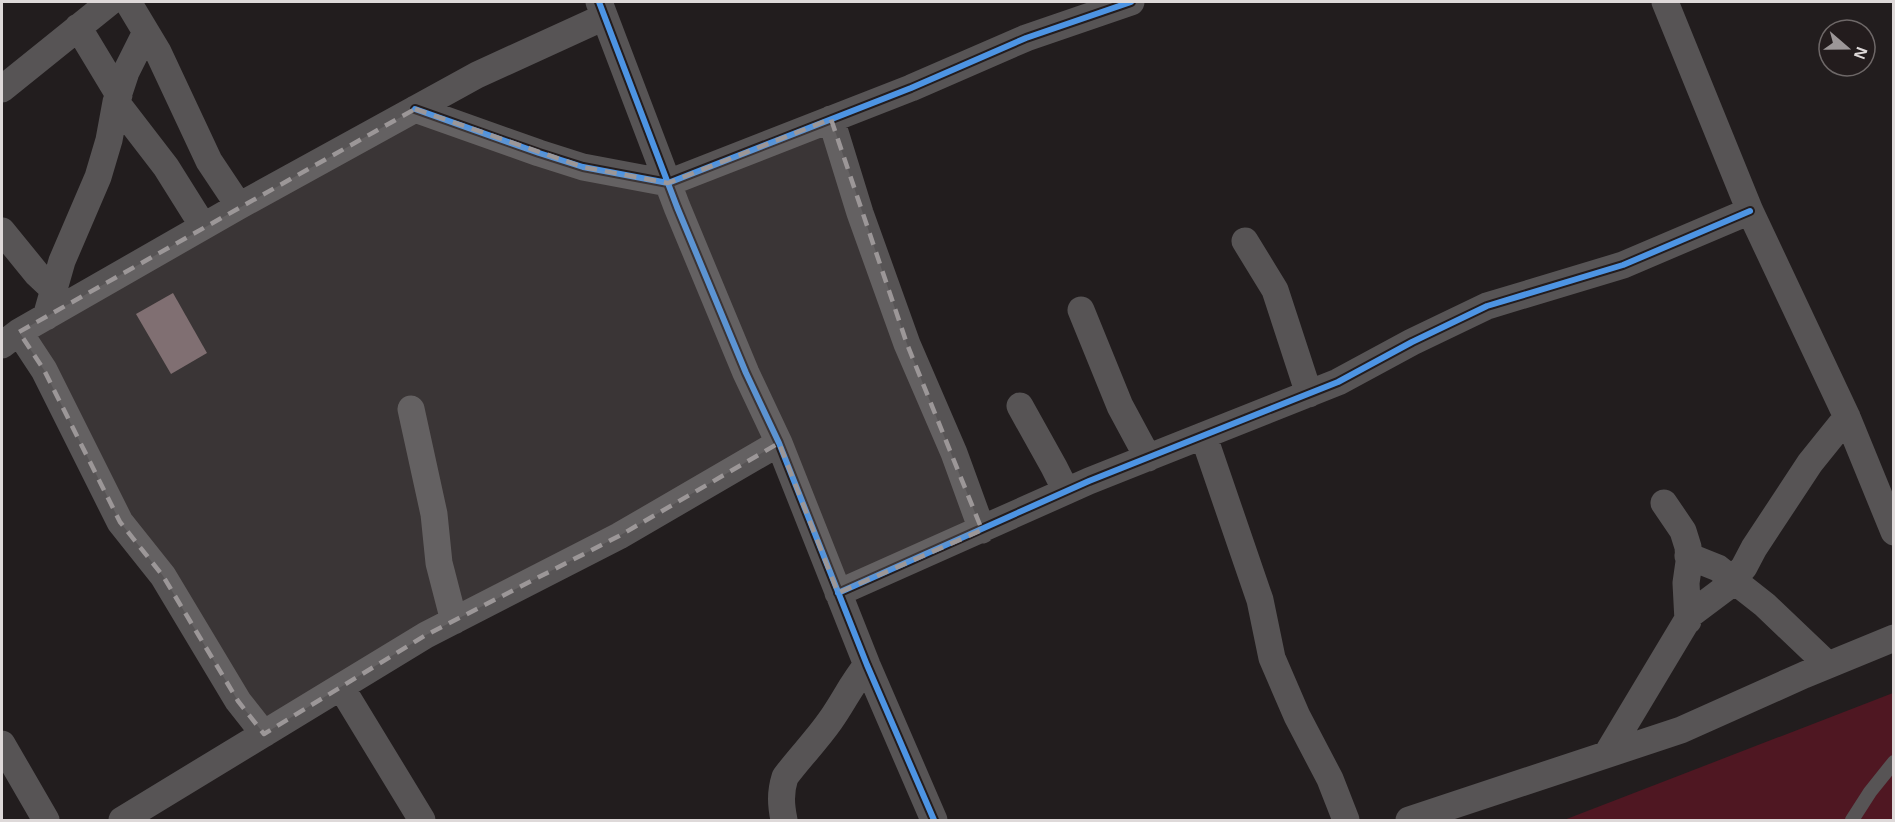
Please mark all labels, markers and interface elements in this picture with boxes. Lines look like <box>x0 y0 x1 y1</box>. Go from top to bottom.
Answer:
north arrow <box>1817 18 1877 78</box>
text: N <box>1851 45 1871 61</box>

